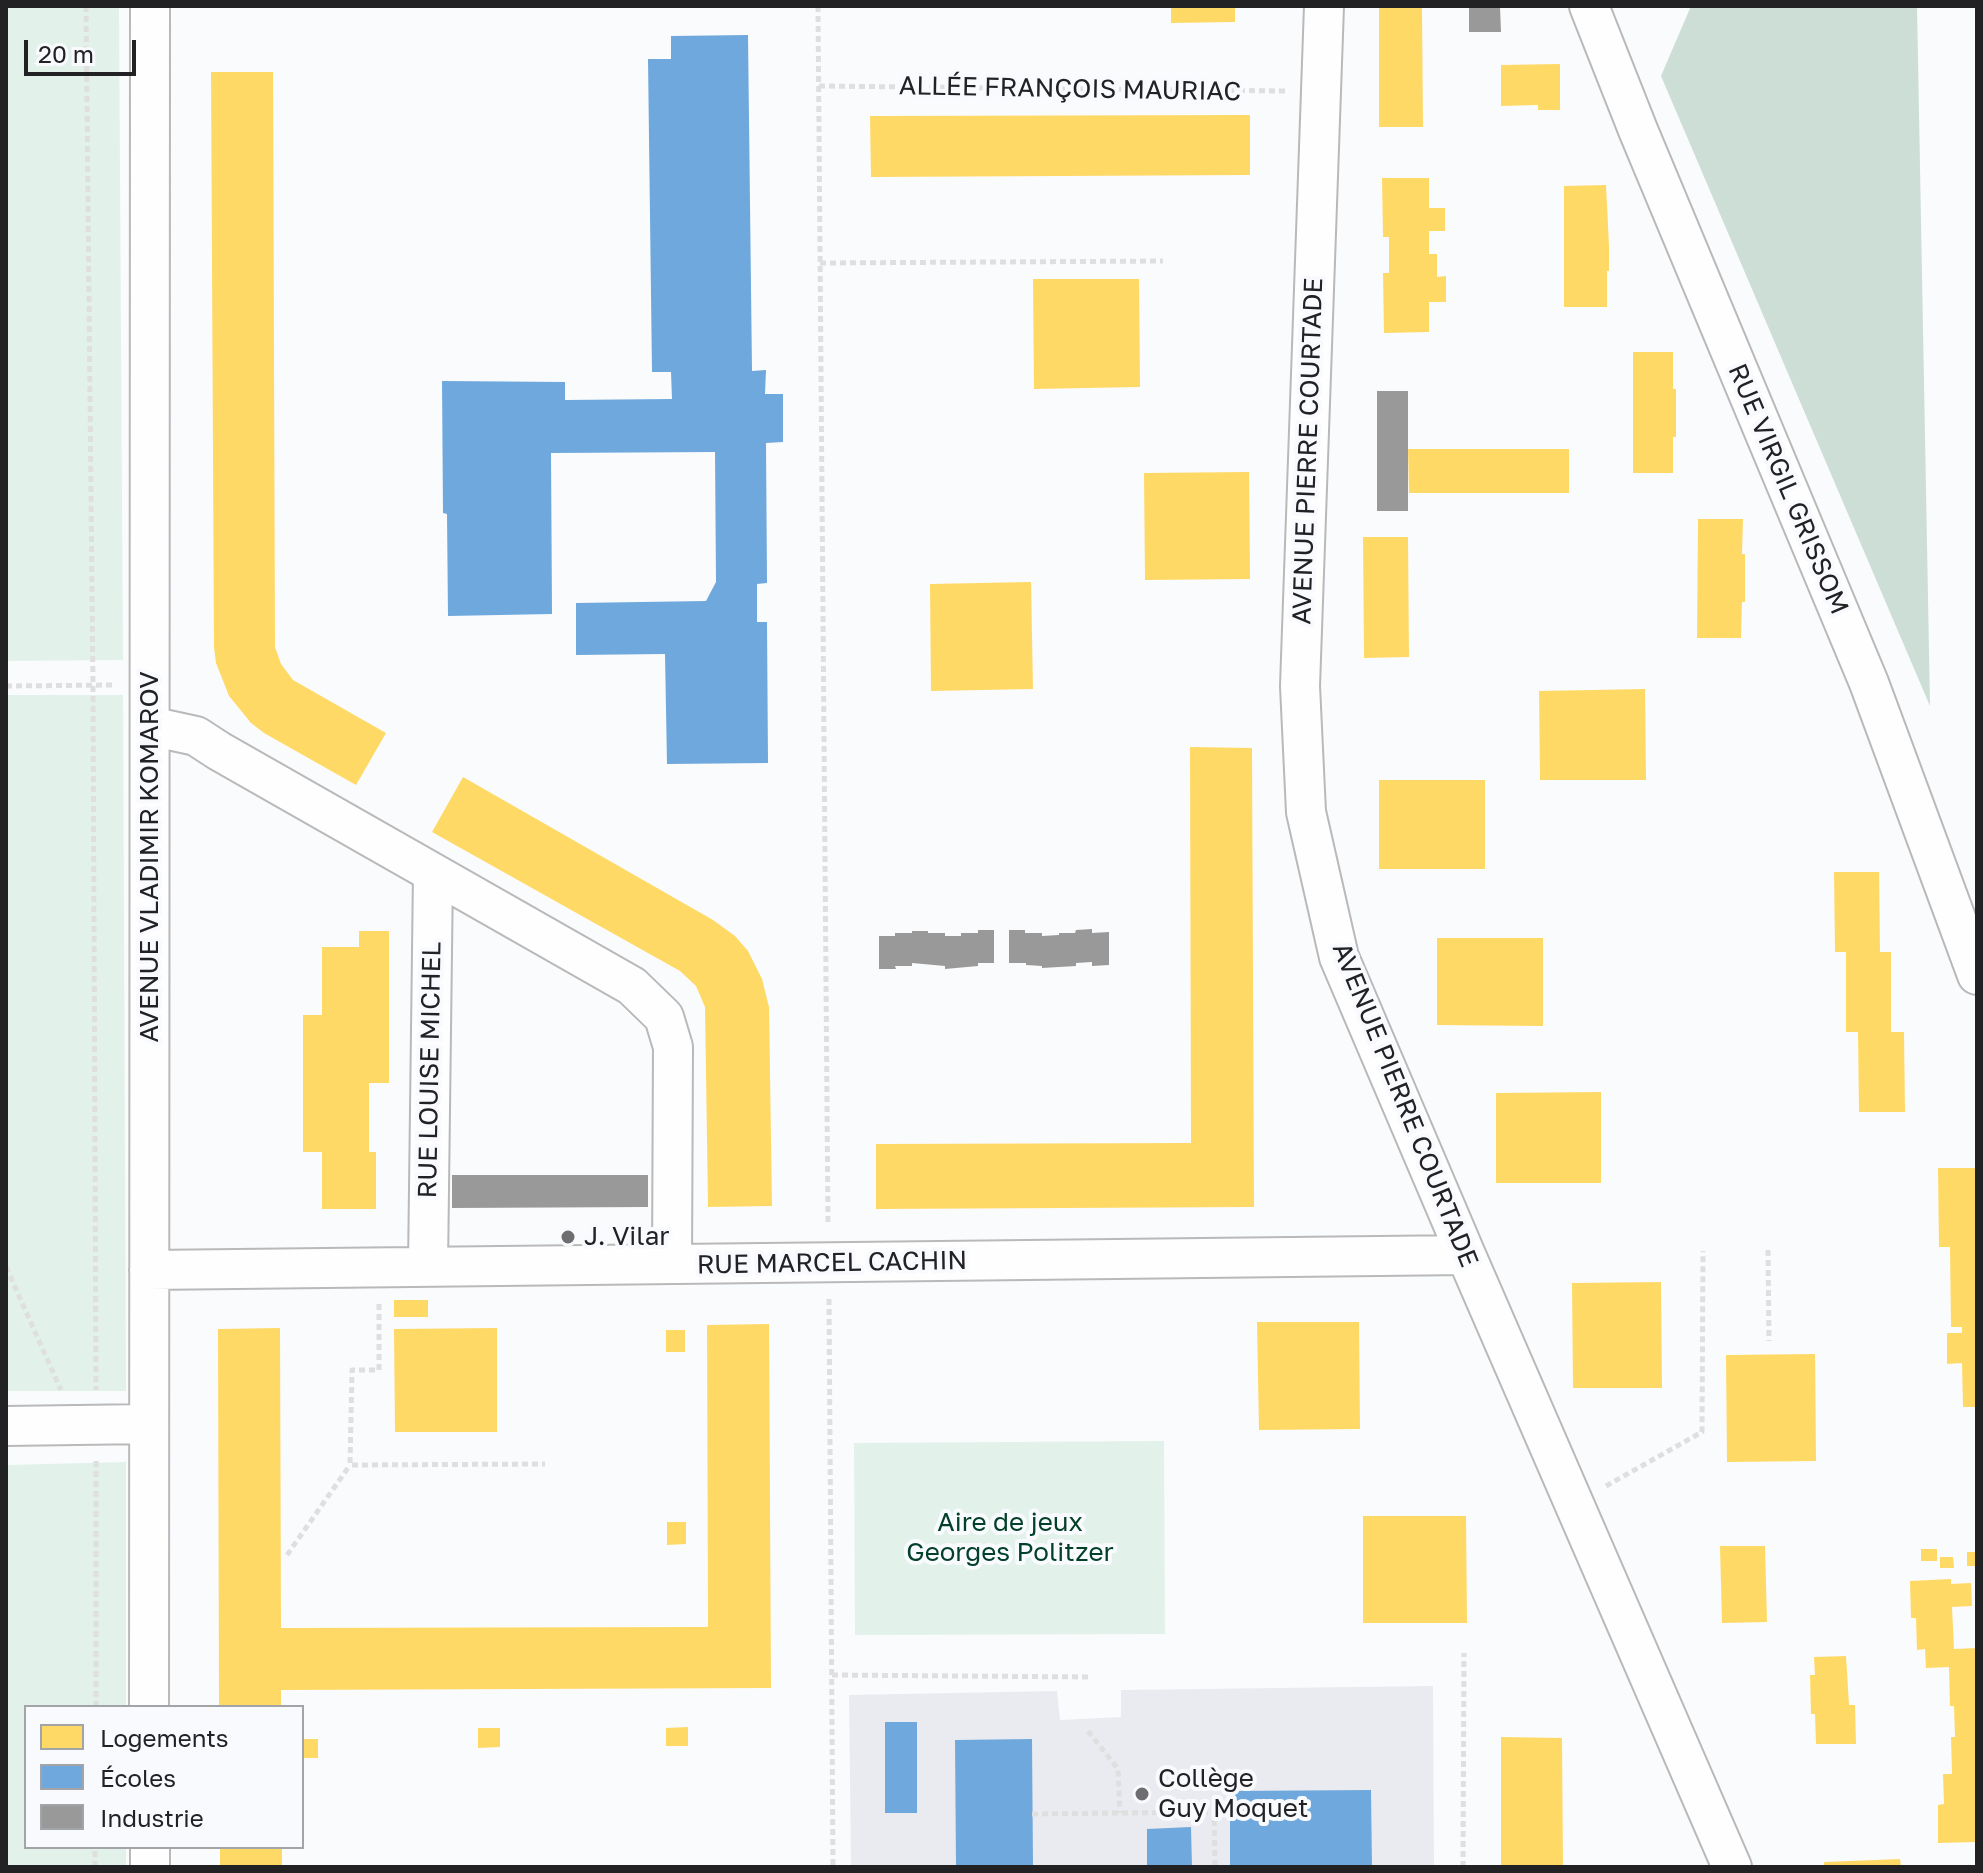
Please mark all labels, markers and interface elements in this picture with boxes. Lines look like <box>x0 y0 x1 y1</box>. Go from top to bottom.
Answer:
scale bar <box>28 24 140 74</box>
text: 20 m <box>38 39 94 68</box>
street label: ALLÉE FRANÇOIS MAURIAC <box>899 70 1241 108</box>
street label: AVENUE PIERRE COURTADE <box>1286 277 1330 625</box>
street label: RUE VIRGIL GRISSOM <box>1721 359 1855 619</box>
street label: AVENUE VLADIMIR KOMAROV <box>134 671 166 1043</box>
street label: AVENUE PIERRE COURTADE <box>1326 938 1484 1272</box>
street label: RUE LOUISE MICHEL <box>412 941 448 1199</box>
place label: J. Vilar <box>584 1221 669 1253</box>
marker: J. Vilar <box>559 1228 577 1246</box>
street label: RUE MARCEL CACHIN <box>696 1245 968 1281</box>
park label: Aire de jeux Georges Politzer <box>906 1507 1114 1568</box>
legend <box>24 1705 304 1849</box>
text: Logements <box>100 1723 229 1752</box>
text: Écoles <box>100 1763 176 1792</box>
place label: Collège Guy Moquet <box>1158 1763 1308 1824</box>
marker: Collège Guy Moquet <box>1133 1785 1151 1803</box>
text: Industrie <box>100 1803 204 1832</box>

